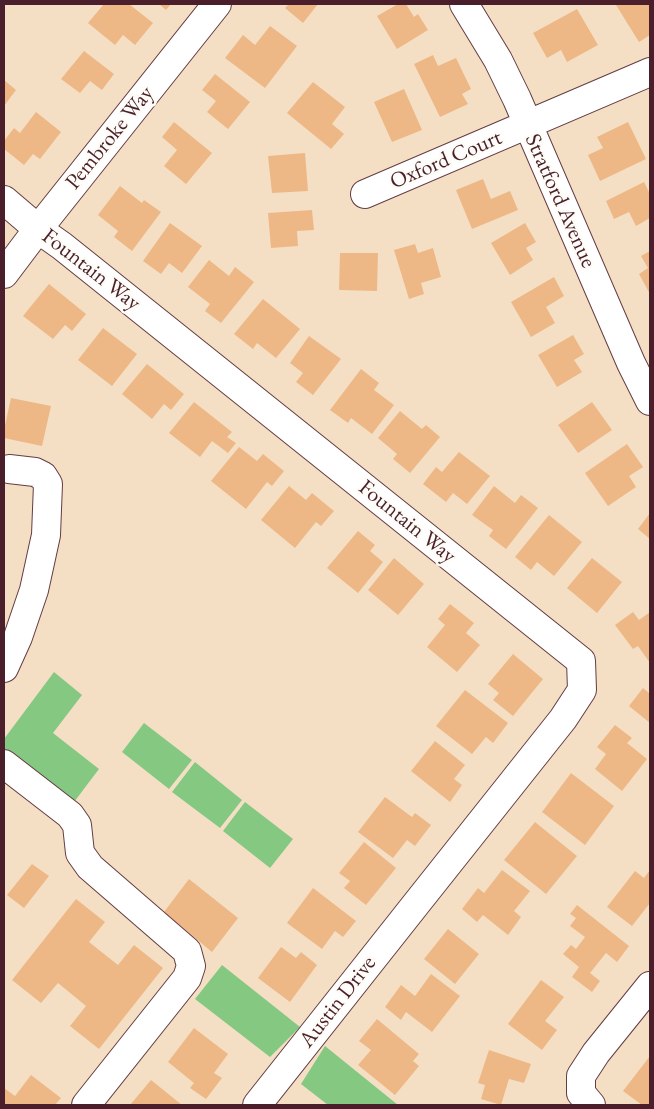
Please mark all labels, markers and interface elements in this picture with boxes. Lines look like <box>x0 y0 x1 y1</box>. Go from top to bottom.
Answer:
street label: Pembroke Way <box>60 81 160 195</box>
street label: Oxford Court <box>386 125 506 195</box>
street label: Stratford Avenue <box>519 130 601 272</box>
street label: Fountain Way <box>36 223 146 317</box>
street label: Fountain Way <box>353 475 461 569</box>
street label: Austin Drive <box>294 951 382 1053</box>

